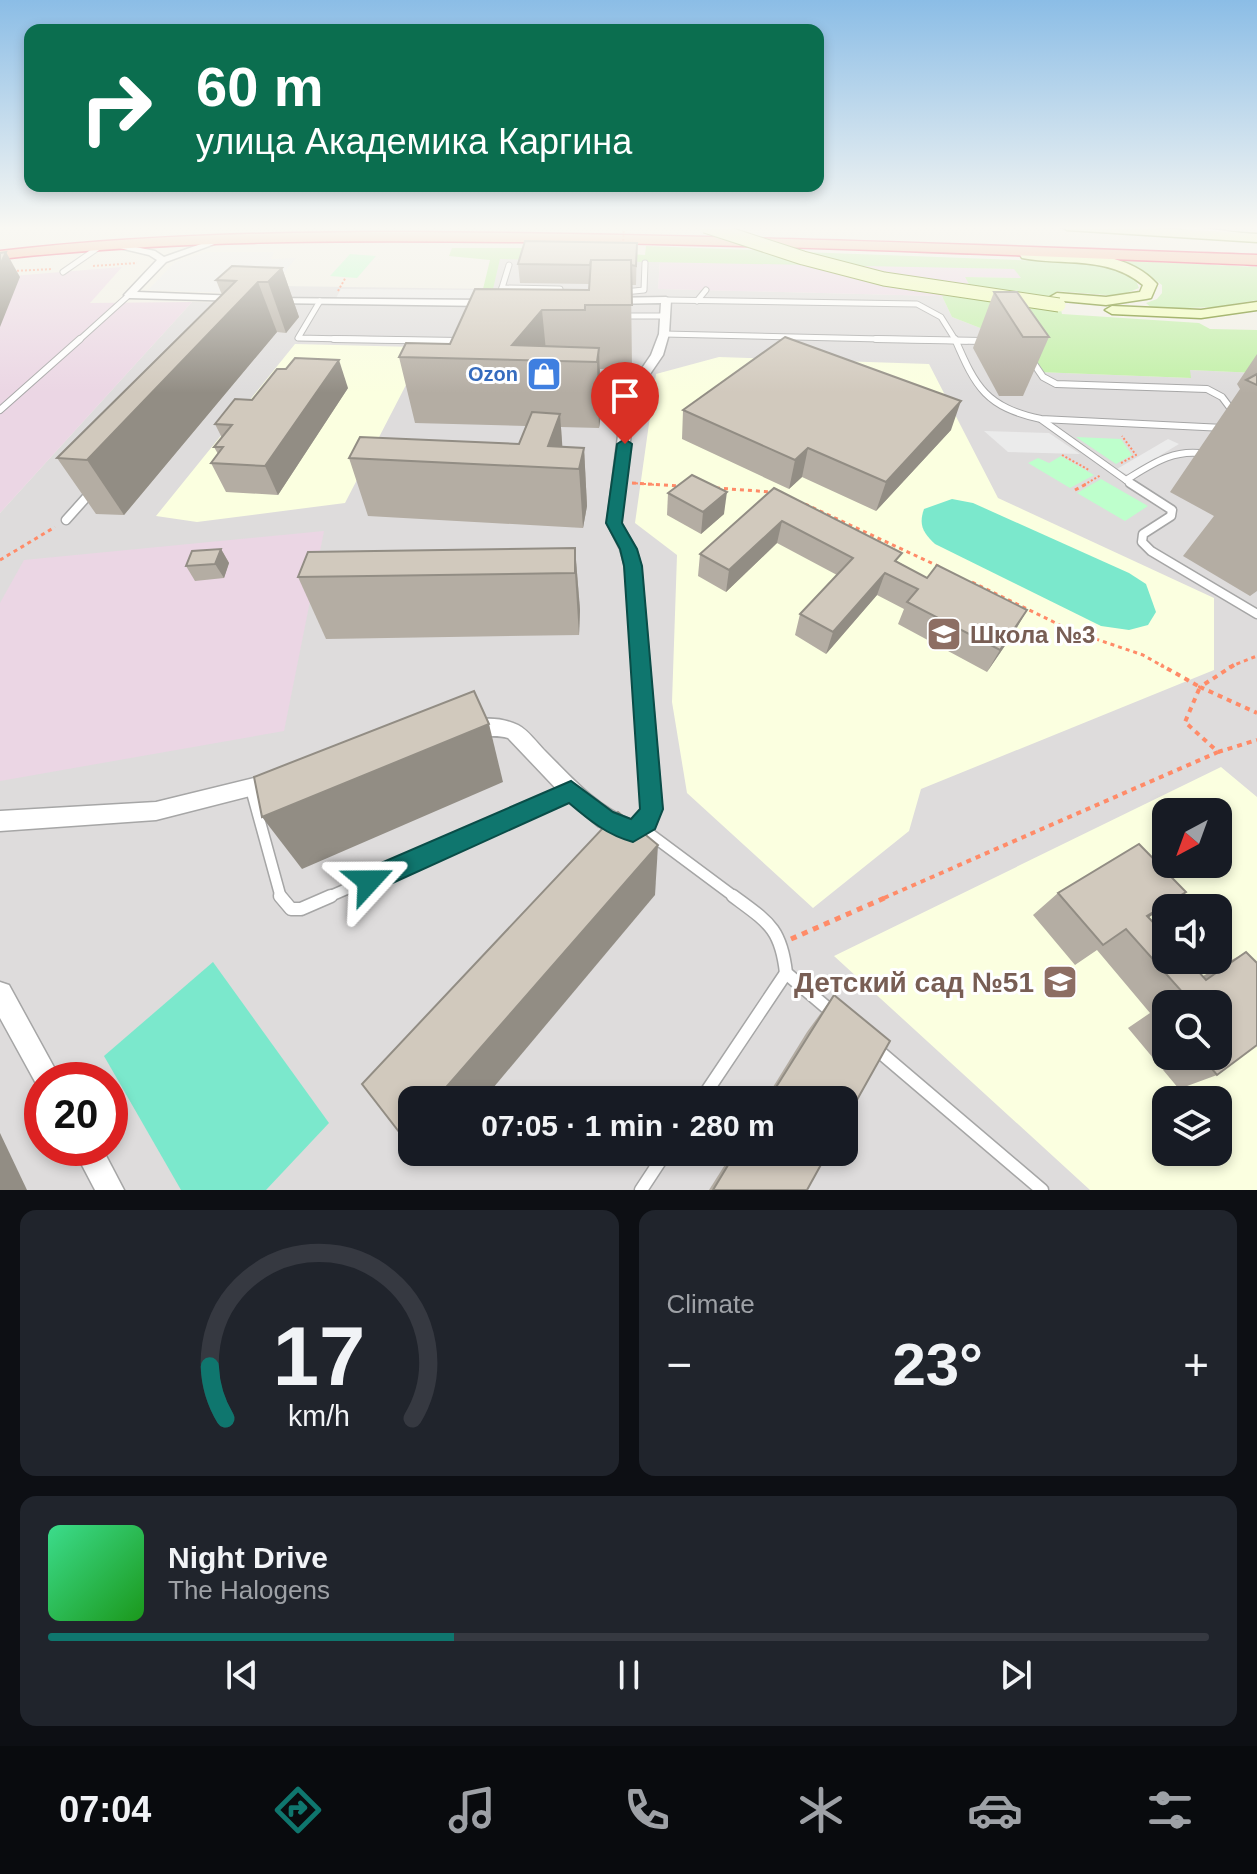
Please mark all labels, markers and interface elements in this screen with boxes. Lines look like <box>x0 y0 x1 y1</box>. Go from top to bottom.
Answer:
text: 60 m <box>196 55 324 118</box>
icon: right <box>64 56 168 160</box>
text: улица Академика Каргина <box>196 121 632 162</box>
shop icon: Ozon <box>525 355 563 393</box>
pin <box>591 362 659 444</box>
place label: Ozon <box>468 363 518 385</box>
icon: arrive <box>603 374 647 418</box>
school or university icon: Школа №3 <box>925 615 963 653</box>
place label: Школа №3 <box>970 621 1095 648</box>
north arrow <box>1152 798 1232 878</box>
map controls <box>1152 798 1232 1166</box>
position arrow <box>327 839 411 923</box>
button: sound <box>1152 894 1232 974</box>
school or university icon: Детский сад №51 <box>1041 963 1079 1001</box>
place label: Детский сад №51 <box>794 967 1034 998</box>
button: search <box>1152 990 1232 1070</box>
speed limit sign: 20 <box>24 1062 128 1166</box>
button: layers <box>1152 1086 1232 1166</box>
text: 07:05 · 1 min · 280 m <box>481 1109 775 1142</box>
text: Climate <box>667 1289 755 1319</box>
text: 17 <box>273 1310 366 1403</box>
text: 23° <box>892 1331 983 1398</box>
text: − <box>667 1340 692 1389</box>
text: + <box>1183 1340 1209 1389</box>
text: km/h <box>288 1400 350 1432</box>
text: Night Drive <box>168 1541 328 1574</box>
text: The Halogens <box>168 1575 330 1605</box>
icon: previous <box>220 1653 264 1697</box>
icon: pause <box>607 1653 651 1697</box>
icon: next <box>994 1653 1038 1697</box>
icon: directions <box>270 1782 326 1838</box>
icon: music <box>444 1782 500 1838</box>
icon: phone <box>619 1782 675 1838</box>
icon: climate <box>793 1782 849 1838</box>
icon: car <box>967 1782 1023 1838</box>
icon: filters <box>1142 1782 1198 1838</box>
text: 07:04 <box>59 1789 151 1830</box>

